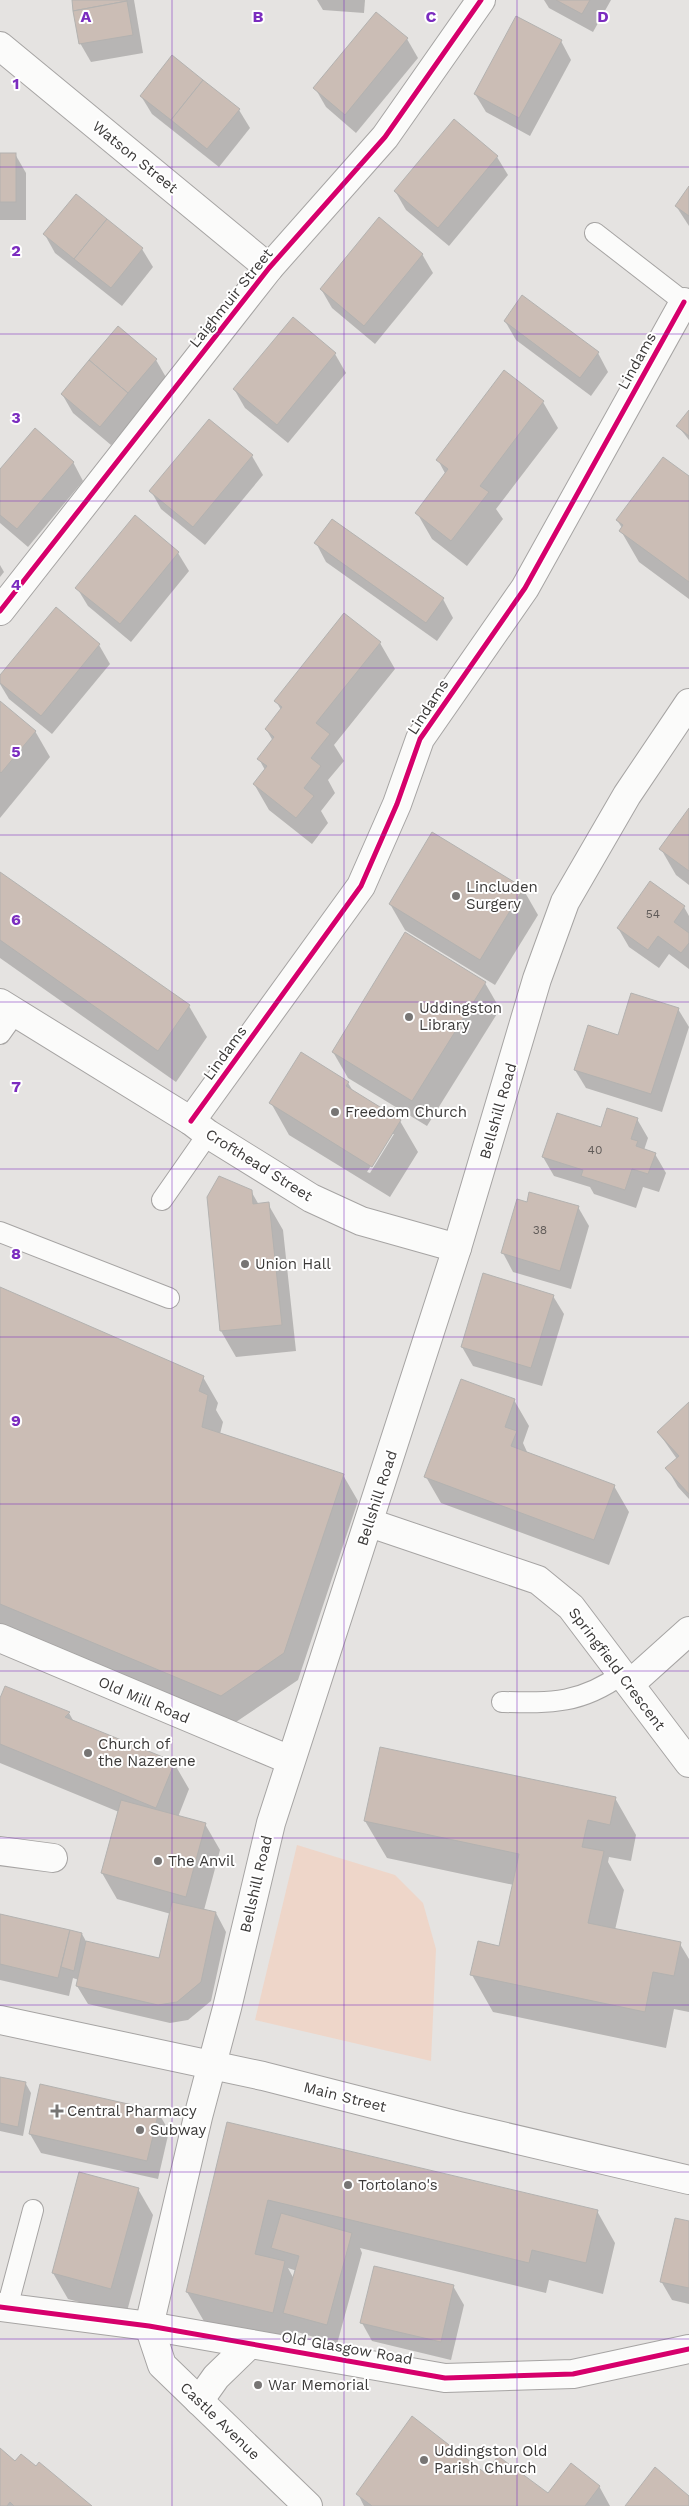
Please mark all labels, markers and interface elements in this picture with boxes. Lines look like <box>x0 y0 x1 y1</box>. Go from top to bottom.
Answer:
text: A <box>81 7 92 26</box>
text: B <box>253 7 264 26</box>
text: C <box>426 7 437 26</box>
text: D <box>597 7 609 26</box>
text: 1 <box>13 74 19 93</box>
street label: Watson Street <box>89 117 182 197</box>
text: 2 <box>11 241 21 260</box>
street label: Laighmuir Street <box>186 244 277 351</box>
street label: Lindams <box>614 329 660 393</box>
text: 3 <box>11 408 21 427</box>
text: 4 <box>11 575 21 594</box>
street label: Lindams <box>403 676 453 738</box>
text: 5 <box>11 742 21 761</box>
place label: Lincluden Surgery <box>466 878 538 913</box>
marker: Lincluden Surgery <box>450 890 462 902</box>
house number: 54 <box>646 907 660 921</box>
text: 6 <box>11 910 21 929</box>
place label: Uddingston Library <box>419 999 502 1034</box>
marker: Uddingston Library <box>403 1011 415 1023</box>
street label: Lindams <box>199 1022 251 1084</box>
street label: Bellshill Road <box>476 1061 520 1161</box>
text: 7 <box>11 1077 21 1096</box>
place label: Freedom Church <box>345 1103 467 1121</box>
marker: Freedom Church <box>329 1106 341 1118</box>
street label: Crofthead Street <box>202 1125 316 1205</box>
house number: 40 <box>588 1143 602 1157</box>
house number: 38 <box>533 1223 547 1237</box>
text: 8 <box>11 1244 21 1263</box>
place label: Union Hall <box>255 1255 331 1273</box>
marker: Union Hall <box>239 1258 251 1270</box>
text: 9 <box>11 1411 21 1430</box>
street label: Bellshill Road <box>353 1448 401 1548</box>
street label: Springfield Crescent <box>565 1604 670 1735</box>
street label: Old Mill Road <box>96 1673 192 1727</box>
place label: Church of the Nazerene <box>98 1735 196 1770</box>
marker: Church of the Nazerene <box>82 1747 94 1759</box>
street label: Bellshill Road <box>236 1834 276 1934</box>
place label: The Anvil <box>168 1852 235 1870</box>
marker: The Anvil <box>152 1855 164 1867</box>
street label: Main Street <box>302 2078 389 2116</box>
place label: Central Pharmacy <box>67 2102 197 2120</box>
marker: Central Pharmacy <box>51 2105 63 2117</box>
place label: Subway <box>150 2121 206 2139</box>
marker: Subway <box>134 2124 146 2136</box>
place label: Tortolano's <box>358 2176 438 2194</box>
marker: Tortolano's <box>342 2179 354 2191</box>
street label: Old Glasgow Road <box>280 2328 414 2368</box>
place label: War Memorial <box>268 2376 369 2394</box>
street label: Castle Avenue <box>176 2378 264 2464</box>
marker: War Memorial <box>252 2379 264 2391</box>
place label: Uddingston Old Parish Church <box>434 2442 547 2477</box>
marker: Uddingston Old Parish Church <box>418 2454 430 2466</box>

